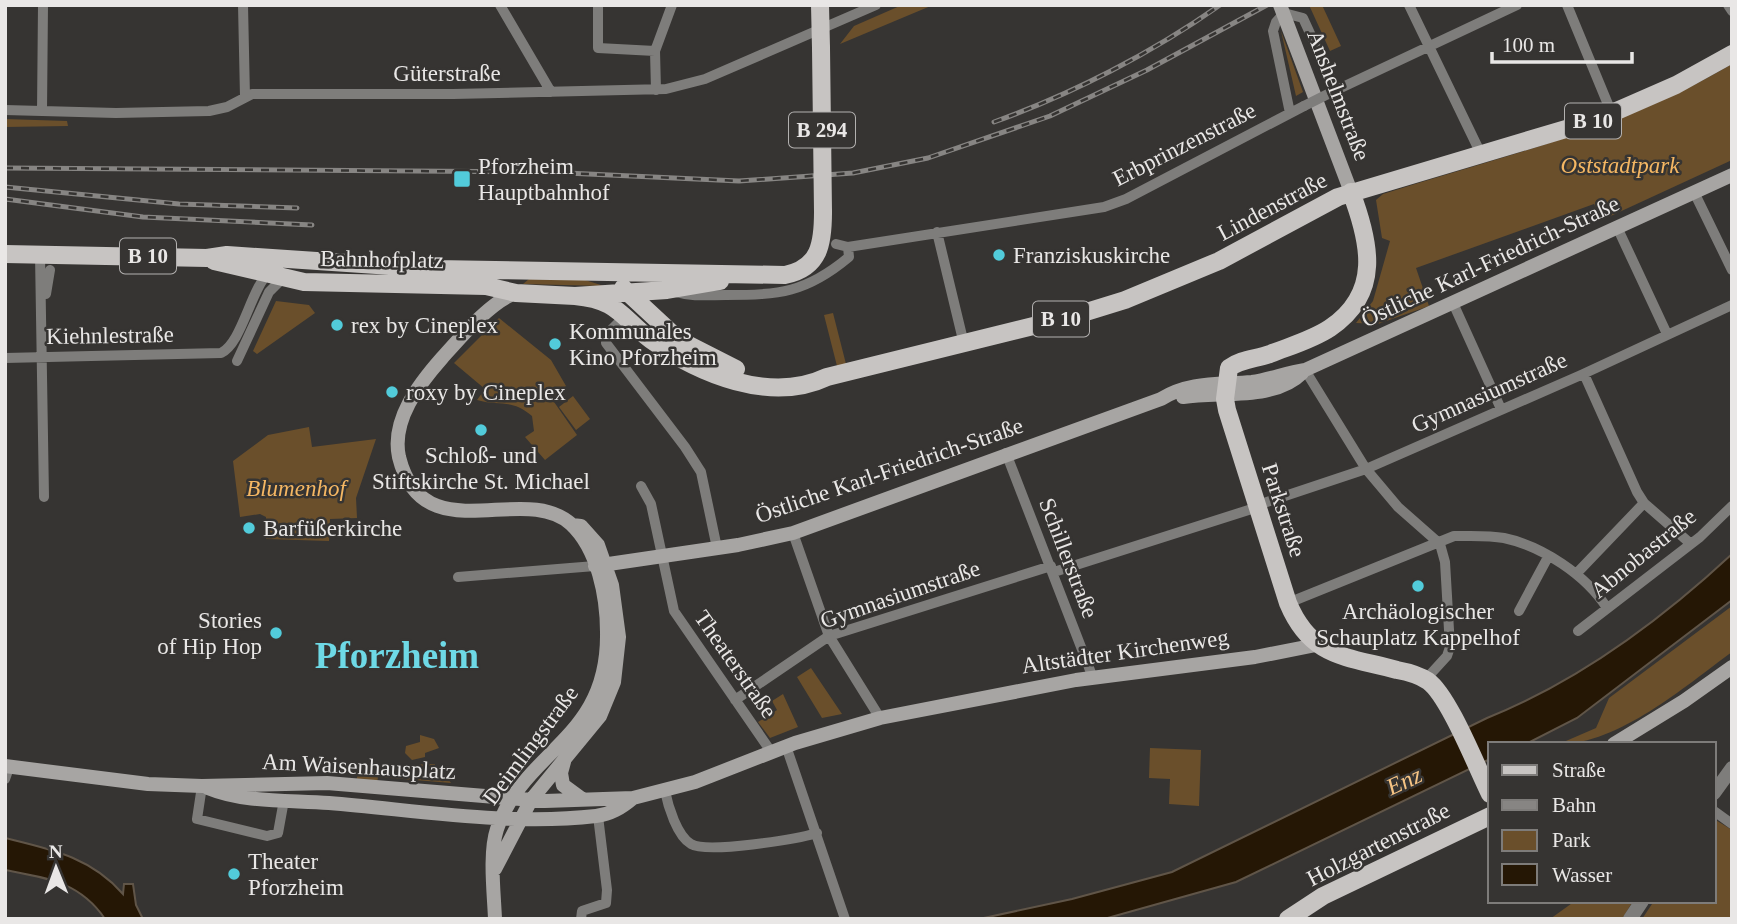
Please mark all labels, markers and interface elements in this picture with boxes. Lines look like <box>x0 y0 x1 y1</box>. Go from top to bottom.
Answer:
scale bar <box>1492 21 1632 65</box>
street label: Anshelmstraße <box>1302 26 1375 164</box>
text: 100 m <box>1502 33 1555 57</box>
street label: Güterstraße <box>393 61 501 86</box>
street label: Erbprinzenstraße <box>1109 98 1260 191</box>
road number: B 10 <box>1565 104 1621 138</box>
road number: B 294 <box>789 113 855 148</box>
park label: Oststadtpark <box>1561 153 1680 178</box>
place label: Pforzheim Hauptbahnhof <box>478 154 610 205</box>
street label: Lindenstraße <box>1213 167 1331 246</box>
marker: Pforzheim Hauptbahnhof <box>452 169 472 189</box>
street label: Östliche Karl-Friedrich-Straße <box>1357 191 1623 332</box>
road number: B 10 <box>120 238 176 274</box>
place label: Franziskuskirche <box>1013 243 1170 268</box>
street label: Bahnhofplatz <box>320 246 444 273</box>
marker: Franziskuskirche <box>991 247 1007 263</box>
road number: B 10 <box>1033 302 1089 336</box>
place label: rex by Cineplex <box>351 313 498 338</box>
marker: rex by Cineplex <box>329 317 345 333</box>
place label: Kommunales Kino Pforzheim <box>569 319 717 370</box>
street label: Kiehnlestraße <box>46 322 174 349</box>
marker: Kommunales Kino Pforzheim <box>547 336 563 352</box>
street label: Gymnasiumstraße <box>1408 347 1571 438</box>
place label: roxy by Cineplex <box>406 380 566 405</box>
marker: roxy by Cineplex <box>384 384 400 400</box>
street label: Östliche Karl-Friedrich-Straße <box>752 413 1026 528</box>
marker: Schloß- und Stiftskirche St. Michael <box>473 422 489 438</box>
place label: Schloß- und Stiftskirche St. Michael <box>372 443 590 494</box>
street label: Parkstraße <box>1257 460 1310 560</box>
park label: Blumenhof <box>246 476 349 501</box>
street label: Schillerstraße <box>1034 495 1103 622</box>
street label: Abnobastraße <box>1586 503 1701 603</box>
place label: Barfüßerkirche <box>263 516 402 541</box>
marker: Barfüßerkirche <box>241 520 257 536</box>
street label: Gymnasiumstraße <box>817 555 983 634</box>
marker: Archäologischer Schauplatz Kappelhof <box>1410 578 1426 594</box>
place label: Archäologischer Schauplatz Kappelhof <box>1316 599 1520 650</box>
street label: Theaterstraße <box>689 606 782 723</box>
place label: Stories of Hip Hop <box>157 608 262 659</box>
marker: Stories of Hip Hop <box>268 625 284 641</box>
street label: Altstädter Kirchenweg <box>1020 625 1231 678</box>
district label: Pforzheim <box>315 635 479 676</box>
street label: Deimlingstraße <box>478 681 583 809</box>
legend <box>1488 742 1716 903</box>
street label: Am Waisenhausplatz <box>262 749 456 784</box>
text: Straße <box>1552 758 1606 782</box>
water label: Enz <box>1381 761 1426 801</box>
text: Bahn <box>1552 793 1597 817</box>
street label: Holzgartenstraße <box>1303 798 1454 891</box>
text: Park <box>1552 828 1591 852</box>
north arrow <box>21 833 91 903</box>
text: N <box>49 841 63 862</box>
place label: Theater Pforzheim <box>248 849 344 900</box>
text: Wasser <box>1552 863 1612 887</box>
marker: Theater Pforzheim <box>226 866 242 882</box>

